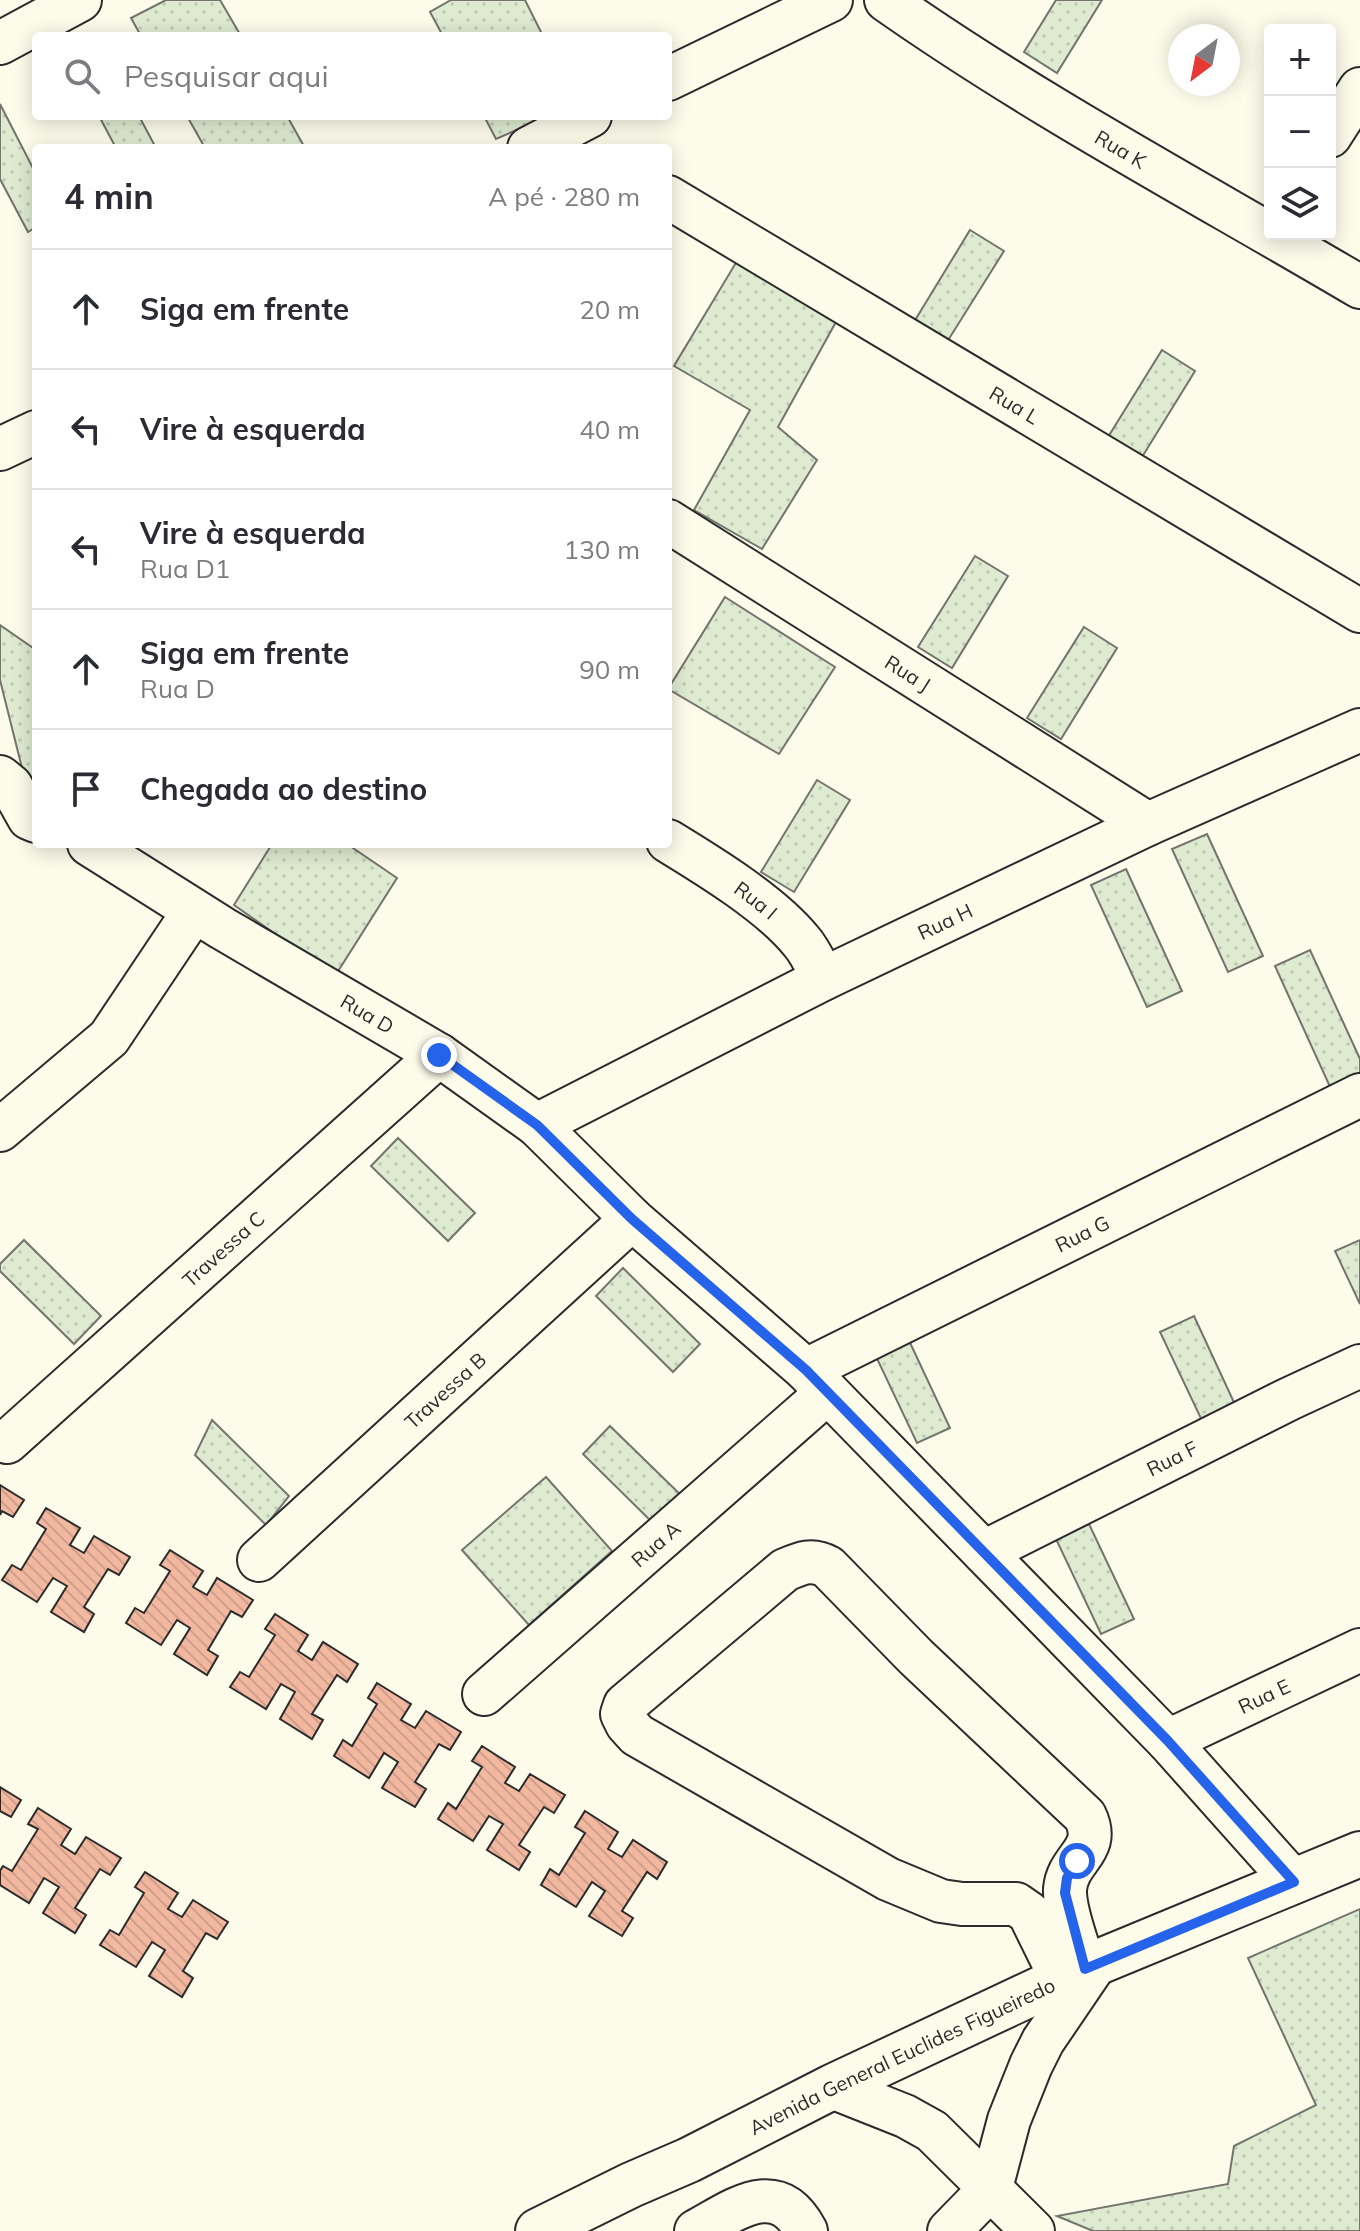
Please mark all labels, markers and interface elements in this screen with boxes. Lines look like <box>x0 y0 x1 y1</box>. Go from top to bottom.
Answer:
north arrow <box>1168 24 1240 96</box>
map controls <box>1264 24 1336 240</box>
button: + <box>1264 24 1336 96</box>
search box <box>32 32 672 120</box>
icon: search <box>60 54 104 98</box>
text: Pesquisar aqui <box>124 57 329 95</box>
button: − <box>1264 96 1336 168</box>
street label: Rua K <box>1091 124 1151 173</box>
button: layers <box>1264 168 1336 240</box>
text: 4 min <box>64 175 154 218</box>
text: A pé · 280 m <box>488 180 640 213</box>
icon: ahead <box>64 287 108 331</box>
text: Siga em frente <box>140 290 349 328</box>
text: 20 m <box>579 293 640 326</box>
street label: Rua L <box>985 380 1044 429</box>
icon: left <box>64 407 108 451</box>
text: Vire à esquerda <box>140 410 366 448</box>
text: 40 m <box>579 413 640 446</box>
text: Vire à esquerda <box>140 514 366 552</box>
icon: left <box>64 527 108 571</box>
text: 130 m <box>564 533 640 566</box>
text: Rua D1 <box>140 552 230 585</box>
text: Siga em frente <box>140 634 349 672</box>
icon: ahead <box>64 647 108 691</box>
street label: Rua J <box>881 649 936 696</box>
text: 90 m <box>579 653 640 686</box>
text: Rua D <box>140 672 215 705</box>
icon: arrive <box>64 767 108 811</box>
text: Chegada ao destino <box>140 770 427 808</box>
street label: Rua I <box>730 875 783 924</box>
street label: Rua H <box>913 897 976 945</box>
street label: Rua D <box>336 988 399 1039</box>
route end <box>421 1037 457 1073</box>
street label: Travessa C <box>177 1205 269 1292</box>
street label: Rua G <box>1051 1209 1113 1257</box>
street label: Travessa B <box>399 1346 491 1434</box>
street label: Rua F <box>1142 1435 1201 1481</box>
street label: Rua A <box>626 1515 685 1572</box>
street label: Rua E <box>1234 1673 1294 1719</box>
route start <box>1059 1843 1095 1879</box>
street label: Avenida General Euclides Figueiredo <box>745 1972 1059 2140</box>

